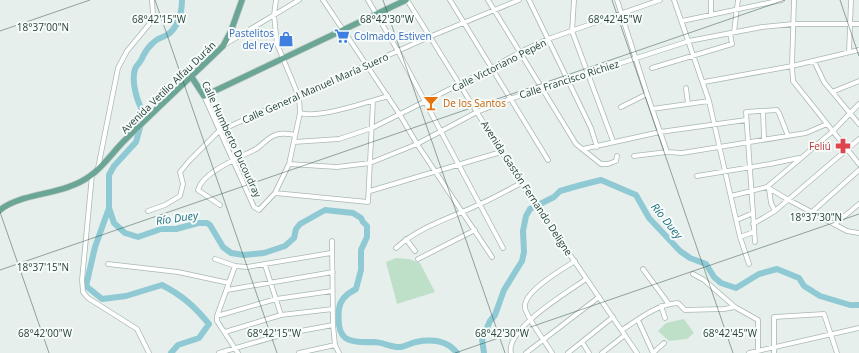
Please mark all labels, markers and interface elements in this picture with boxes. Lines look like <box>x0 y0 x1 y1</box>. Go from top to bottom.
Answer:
text: 68°42'15"W <box>132 12 187 26</box>
text: 68°42'30"W <box>360 12 415 26</box>
text: 68°42'45"W <box>588 12 643 26</box>
text: 18°37'00"N <box>17 20 69 34</box>
place label: Pastelitos del rey <box>229 26 275 52</box>
supermarket icon: Colmado Estiven <box>333 27 351 45</box>
place label: Colmado Estiven <box>354 29 432 43</box>
shop icon: Pastelitos del rey <box>277 30 295 48</box>
street label: Calle Victoriano Pepén <box>449 35 549 95</box>
street label: Avenida Vetilio Alfau Durán <box>118 38 218 136</box>
street label: Calle General Manuel María Suero <box>240 49 390 127</box>
street label: Calle Francisco Richiez <box>517 56 621 102</box>
street label: Calle Humberto Ducoudray <box>199 78 266 200</box>
bar icon: De los Santos <box>422 94 440 112</box>
place label: De los Santos <box>443 96 506 110</box>
street label: Avenida Gastón Fernando Deligne <box>478 118 576 259</box>
pharmacy icon: Feliú <box>834 137 852 155</box>
place label: Feliú <box>809 139 831 153</box>
water label: Río Duey <box>648 200 687 243</box>
water label: Río Duey <box>155 207 200 228</box>
text: 18°37'30"N <box>790 210 842 224</box>
text: 18°37'15"N <box>17 260 69 274</box>
text: 68°42'00"W <box>18 326 73 340</box>
text: 68°42'15"W <box>247 326 302 340</box>
text: 68°42'30"W <box>475 326 530 340</box>
text: 68°42'45"W <box>703 326 758 340</box>

